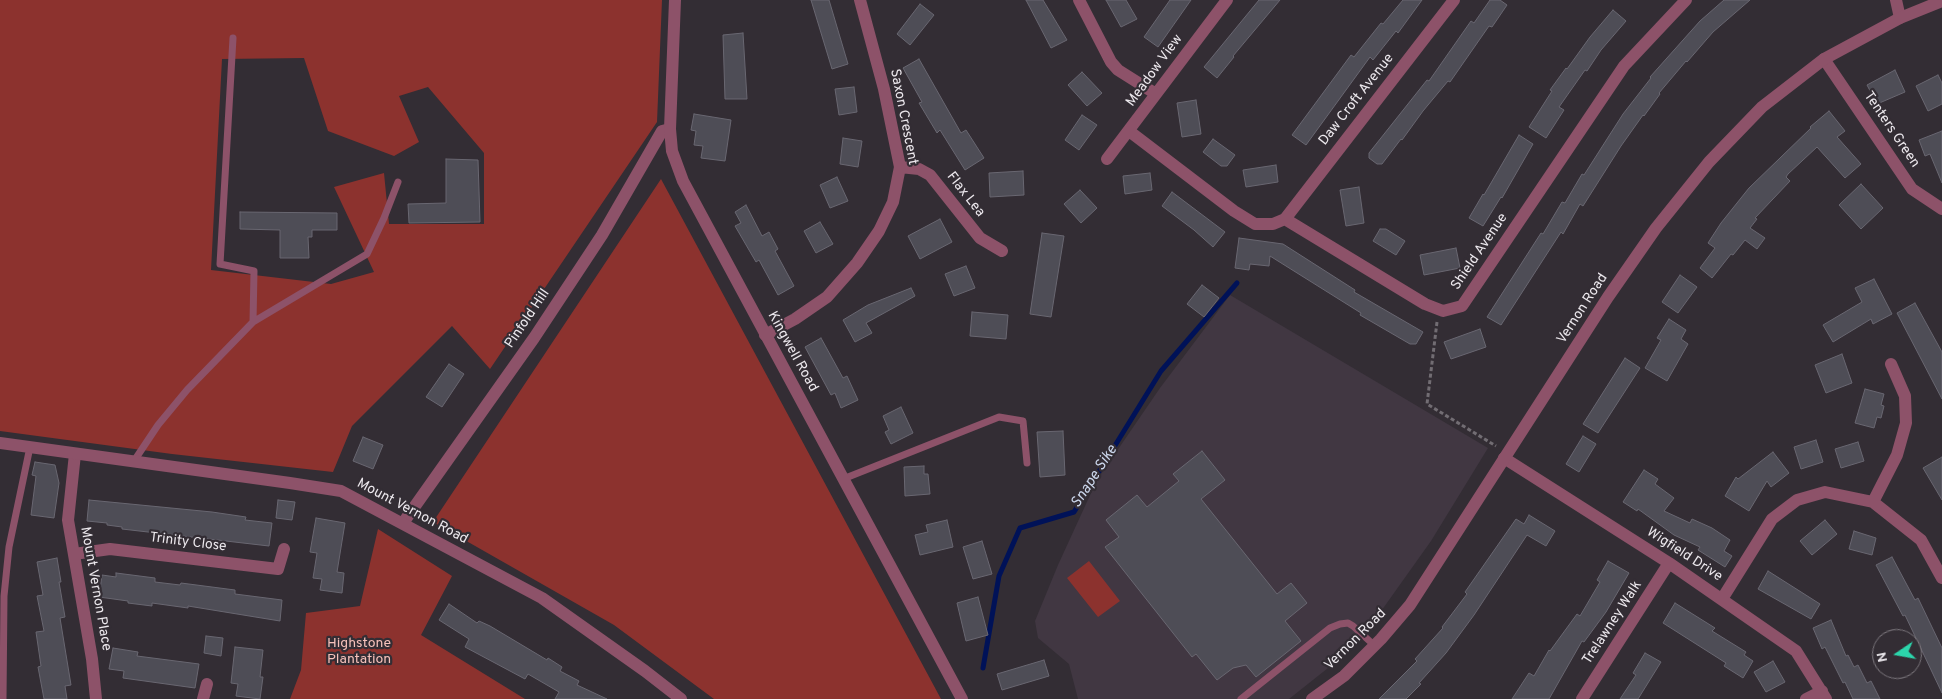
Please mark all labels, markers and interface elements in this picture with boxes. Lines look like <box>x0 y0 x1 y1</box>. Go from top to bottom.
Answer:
street label: Meadow View <box>1123 32 1187 110</box>
street label: Daw Croft Avenue <box>1316 51 1398 149</box>
street label: Saxon Crescent <box>885 68 921 166</box>
street label: Tenters Green <box>1859 89 1923 171</box>
street label: Flax Lea <box>942 169 988 221</box>
street label: Shield Avenue <box>1448 210 1512 294</box>
street label: Vernon Road <box>1554 271 1612 347</box>
street label: Pinfold Hill <box>502 286 554 352</box>
street label: Kingwell Road <box>763 309 821 395</box>
water label: Snape Sike <box>1068 442 1122 512</box>
street label: Mount Vernon Road <box>353 476 471 548</box>
street label: Wigfield Drive <box>1643 524 1725 586</box>
street label: Mount Vernon Place <box>76 526 114 652</box>
street label: Trinity Close <box>149 530 227 556</box>
street label: Trelawney Walk <box>1580 578 1646 668</box>
street label: Vernon Road <box>1322 606 1390 674</box>
north arrow <box>1872 629 1922 679</box>
park label: Highstone Plantation <box>327 636 391 669</box>
text: N <box>1873 650 1892 664</box>

